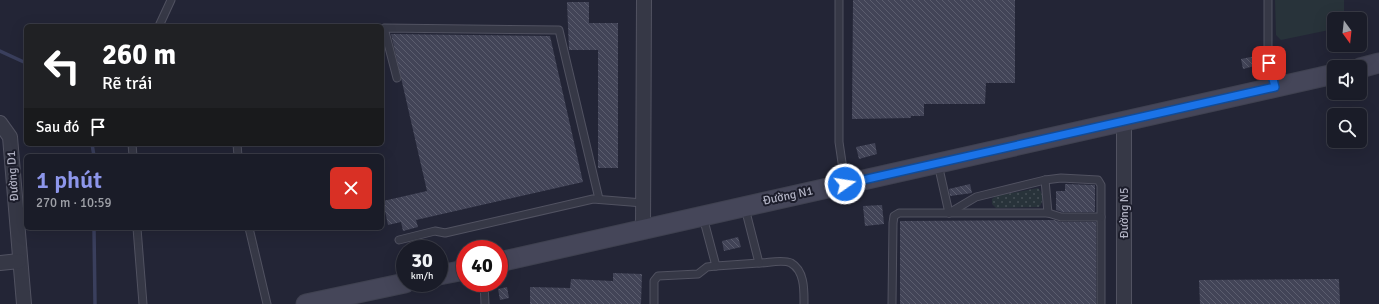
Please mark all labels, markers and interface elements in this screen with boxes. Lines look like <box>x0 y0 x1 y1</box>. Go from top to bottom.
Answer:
north arrow <box>1327 12 1367 52</box>
map controls <box>1327 12 1367 148</box>
text: 260 m <box>102 38 176 72</box>
icon: left <box>36 40 88 92</box>
pin <box>1252 46 1286 80</box>
icon: arrive <box>1258 52 1280 74</box>
button: sound <box>1327 60 1367 100</box>
text: Rẽ trái <box>102 72 152 94</box>
button: search <box>1327 108 1367 148</box>
icon: arrive <box>87 116 109 138</box>
text: Sau đó <box>36 118 79 136</box>
street label: Đường D1 <box>4 150 22 202</box>
position arrow <box>824 163 866 205</box>
text: 1 phút <box>36 165 102 195</box>
button: close <box>330 167 372 209</box>
street label: Đường N1 <box>762 183 814 209</box>
street label: Đường N5 <box>1117 188 1132 238</box>
text: 270 m · 10:59 <box>36 195 112 211</box>
speed limit sign: 40 <box>456 240 508 292</box>
text: 30 <box>411 248 433 273</box>
text: km/h <box>411 270 433 282</box>

